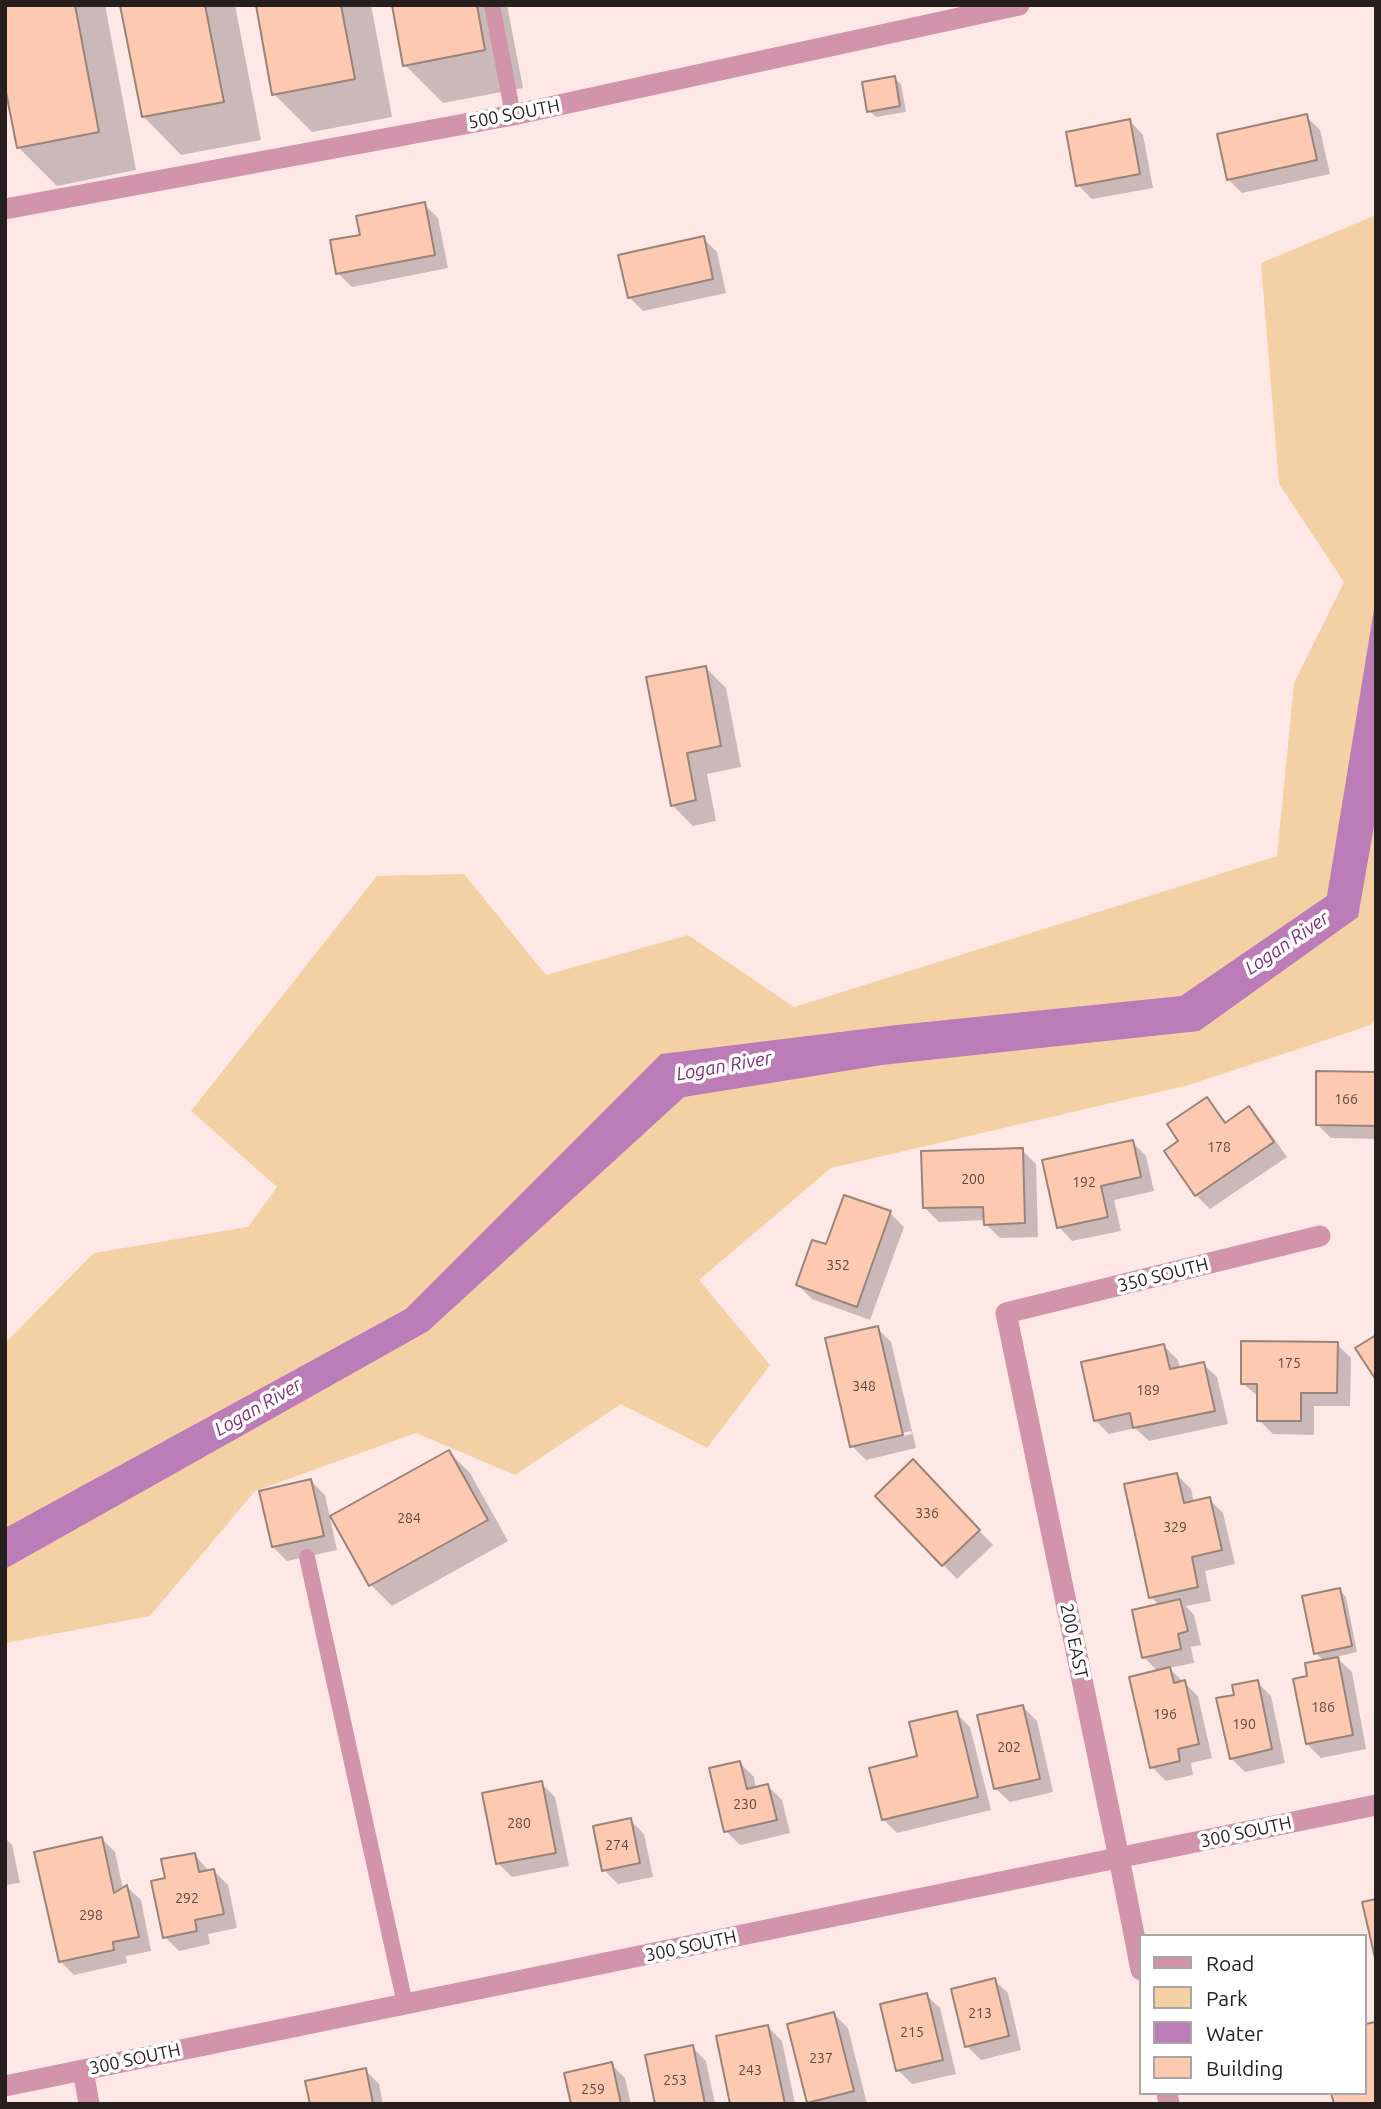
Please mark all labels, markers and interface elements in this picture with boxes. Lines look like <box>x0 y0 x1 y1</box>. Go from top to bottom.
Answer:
street label: 500 SOUTH <box>466 95 562 133</box>
water label: Logan River <box>1241 907 1333 979</box>
water label: Logan River <box>674 1046 774 1086</box>
house number: 166 <box>1334 1091 1358 1107</box>
house number: 178 <box>1207 1139 1231 1155</box>
house number: 200 <box>961 1171 985 1187</box>
house number: 192 <box>1072 1174 1096 1190</box>
street label: 350 SOUTH <box>1115 1253 1211 1297</box>
house number: 352 <box>826 1257 850 1273</box>
house number: 175 <box>1277 1355 1301 1371</box>
water label: Logan River <box>210 1373 306 1441</box>
house number: 348 <box>852 1378 876 1394</box>
house number: 189 <box>1136 1382 1160 1398</box>
house number: 336 <box>915 1505 939 1521</box>
house number: 284 <box>397 1510 421 1526</box>
house number: 329 <box>1163 1519 1187 1535</box>
street label: 200 EAST <box>1056 1601 1092 1681</box>
house number: 186 <box>1311 1699 1335 1715</box>
house number: 196 <box>1153 1706 1177 1722</box>
house number: 190 <box>1232 1716 1256 1732</box>
house number: 202 <box>997 1739 1021 1755</box>
house number: 230 <box>733 1796 757 1812</box>
street label: 300 SOUTH <box>1198 1812 1294 1852</box>
house number: 280 <box>507 1815 531 1831</box>
house number: 274 <box>605 1837 629 1853</box>
house number: 292 <box>175 1890 199 1906</box>
house number: 298 <box>79 1907 103 1923</box>
street label: 300 SOUTH <box>643 1926 739 1966</box>
legend <box>1140 1934 1367 2095</box>
text: Road <box>1206 1951 1254 1975</box>
text: Park <box>1206 1986 1248 2010</box>
house number: 213 <box>968 2005 992 2021</box>
text: Water <box>1206 2021 1264 2045</box>
house number: 215 <box>900 2024 924 2040</box>
street label: 300 SOUTH <box>87 2039 183 2079</box>
house number: 237 <box>809 2050 833 2066</box>
text: Building <box>1206 2056 1283 2080</box>
house number: 243 <box>738 2062 762 2078</box>
house number: 253 <box>663 2072 687 2088</box>
house number: 259 <box>581 2081 605 2097</box>

